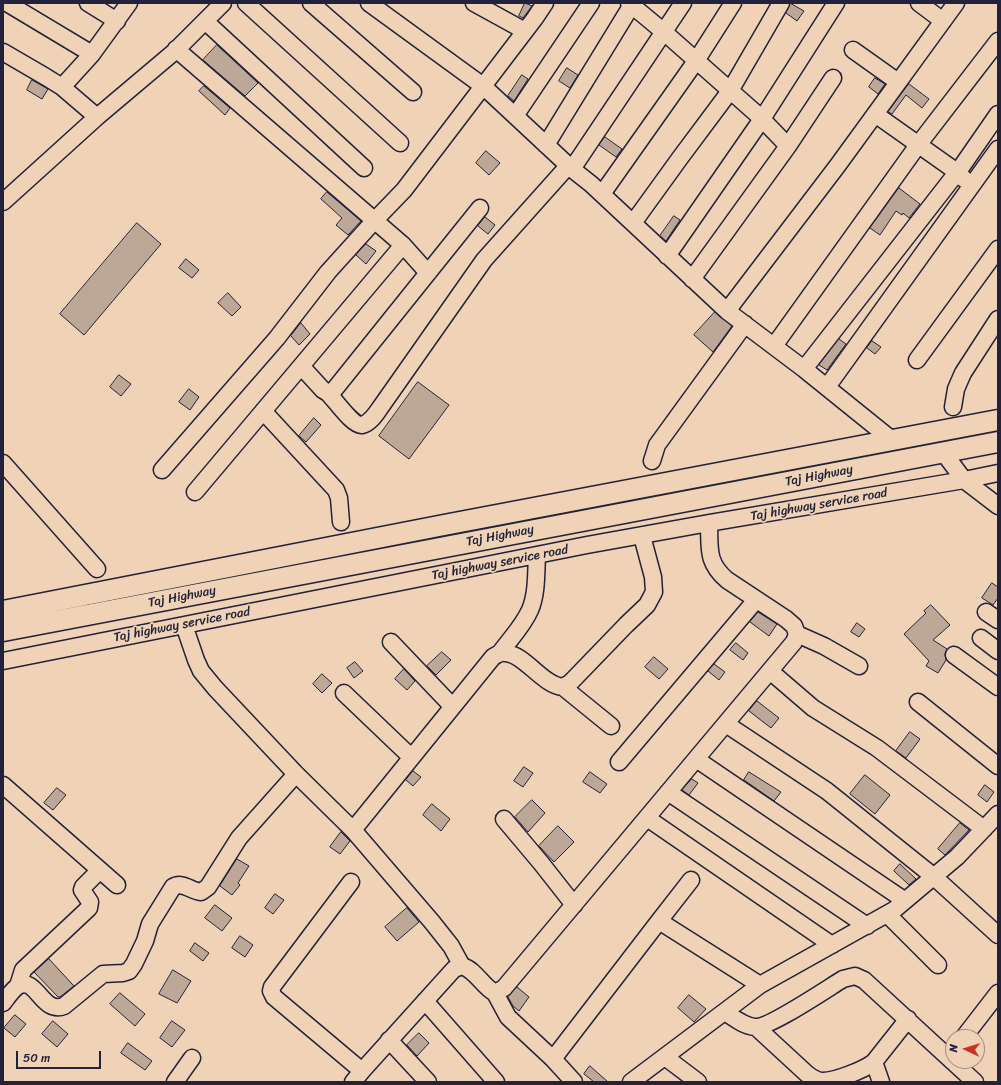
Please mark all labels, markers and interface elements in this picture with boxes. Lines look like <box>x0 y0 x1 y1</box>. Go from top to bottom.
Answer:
street label: Taj Highway <box>784 462 854 490</box>
street label: Taj highway service road <box>749 485 889 525</box>
street label: Taj Highway <box>465 522 535 550</box>
street label: Taj highway service road <box>430 542 570 584</box>
street label: Taj Highway <box>147 583 217 611</box>
street label: Taj highway service road <box>112 604 252 646</box>
north arrow <box>945 1029 985 1069</box>
scale bar <box>18 1043 103 1069</box>
text: N <box>944 1044 963 1053</box>
text: 50 m <box>23 1047 50 1069</box>

